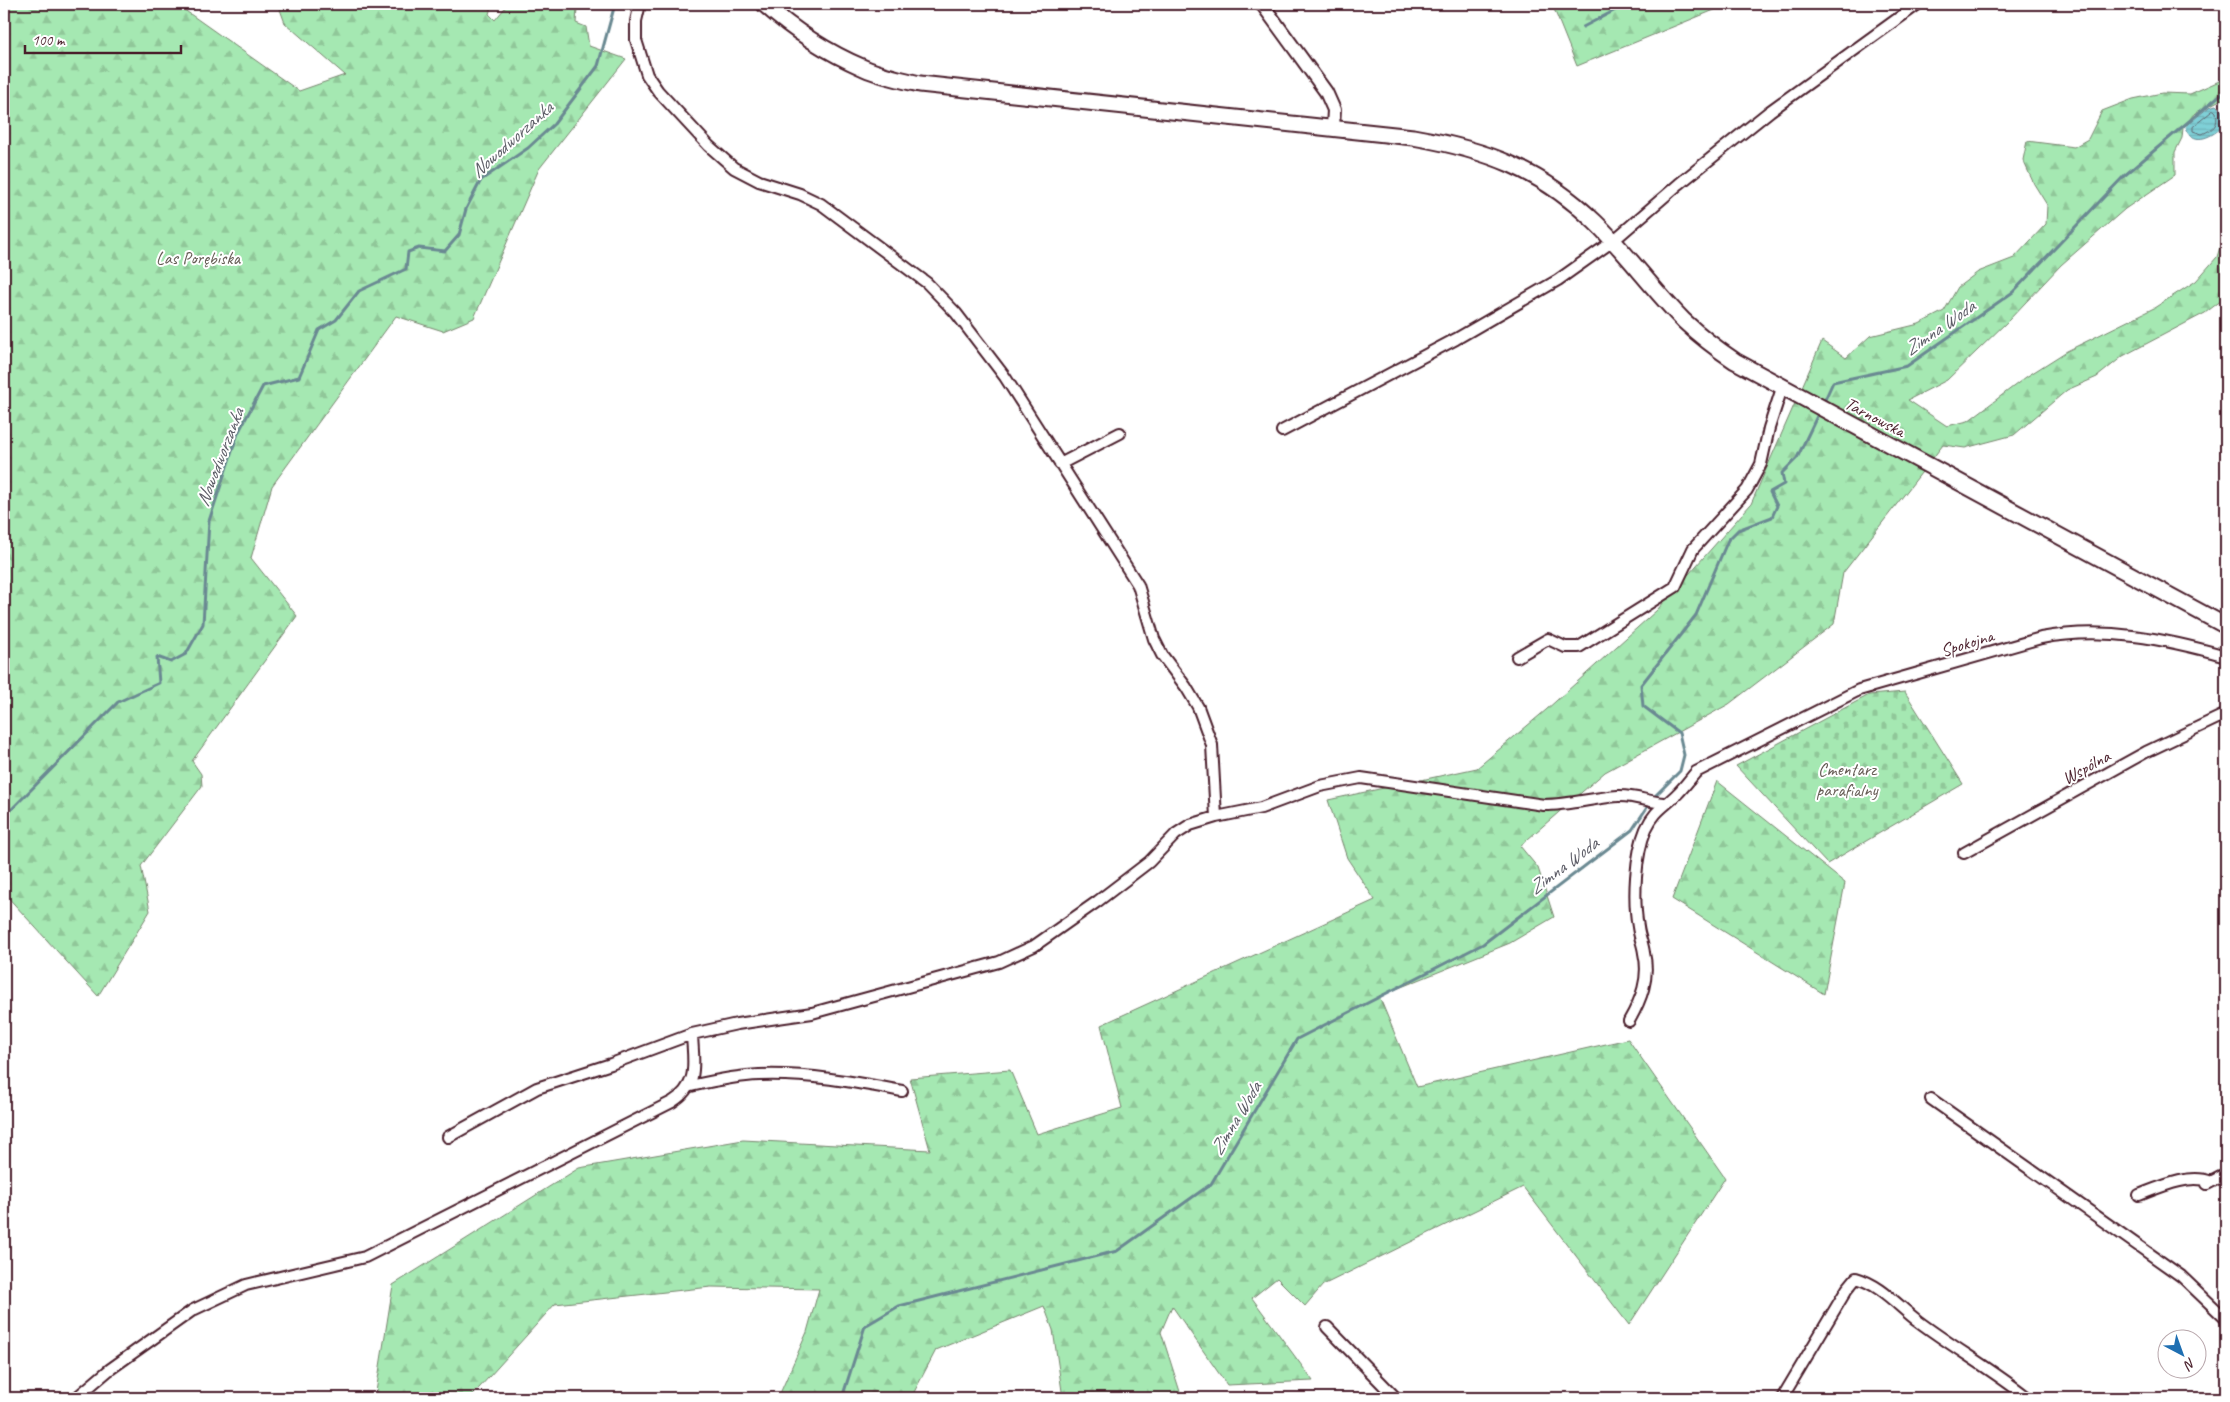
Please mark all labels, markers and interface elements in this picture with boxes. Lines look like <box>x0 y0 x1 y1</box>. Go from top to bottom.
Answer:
scale bar <box>25 22 181 54</box>
text: 100 m <box>32 31 66 50</box>
water label: Nowodworzanka <box>465 95 560 183</box>
park label: Las Porębiska <box>156 247 242 269</box>
water label: Zimna Woda <box>1899 294 1981 361</box>
street label: Tarnowska <box>1841 392 1910 443</box>
water label: Nowodworzanka <box>190 403 250 510</box>
street label: Spokojna <box>1938 624 1998 661</box>
street label: Wspólna <box>2058 744 2115 789</box>
park label: Cmentarz parafialny <box>1816 758 1880 801</box>
water label: Zimna Woda <box>1524 831 1605 900</box>
water label: Zimna Woda <box>1205 1076 1268 1159</box>
north arrow <box>2158 1330 2208 1380</box>
text: N <box>2180 1354 2199 1374</box>

